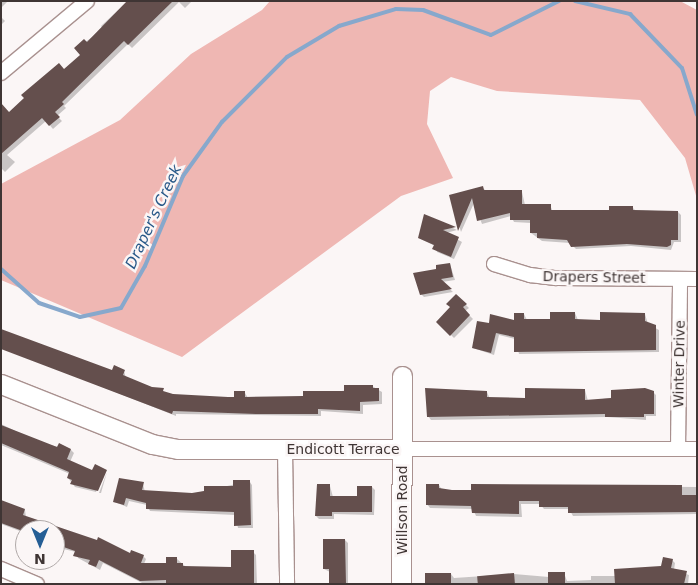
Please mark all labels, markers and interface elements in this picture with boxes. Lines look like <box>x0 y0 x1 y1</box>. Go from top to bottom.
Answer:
water label: Draper's Creek <box>122 162 186 272</box>
street label: Drapers Street <box>543 268 645 286</box>
street label: Winter Drive <box>670 320 688 408</box>
street label: Endicott Terrace <box>286 441 400 457</box>
street label: Willson Road <box>394 465 410 555</box>
north arrow <box>15 520 65 570</box>
text: N <box>34 551 46 567</box>

